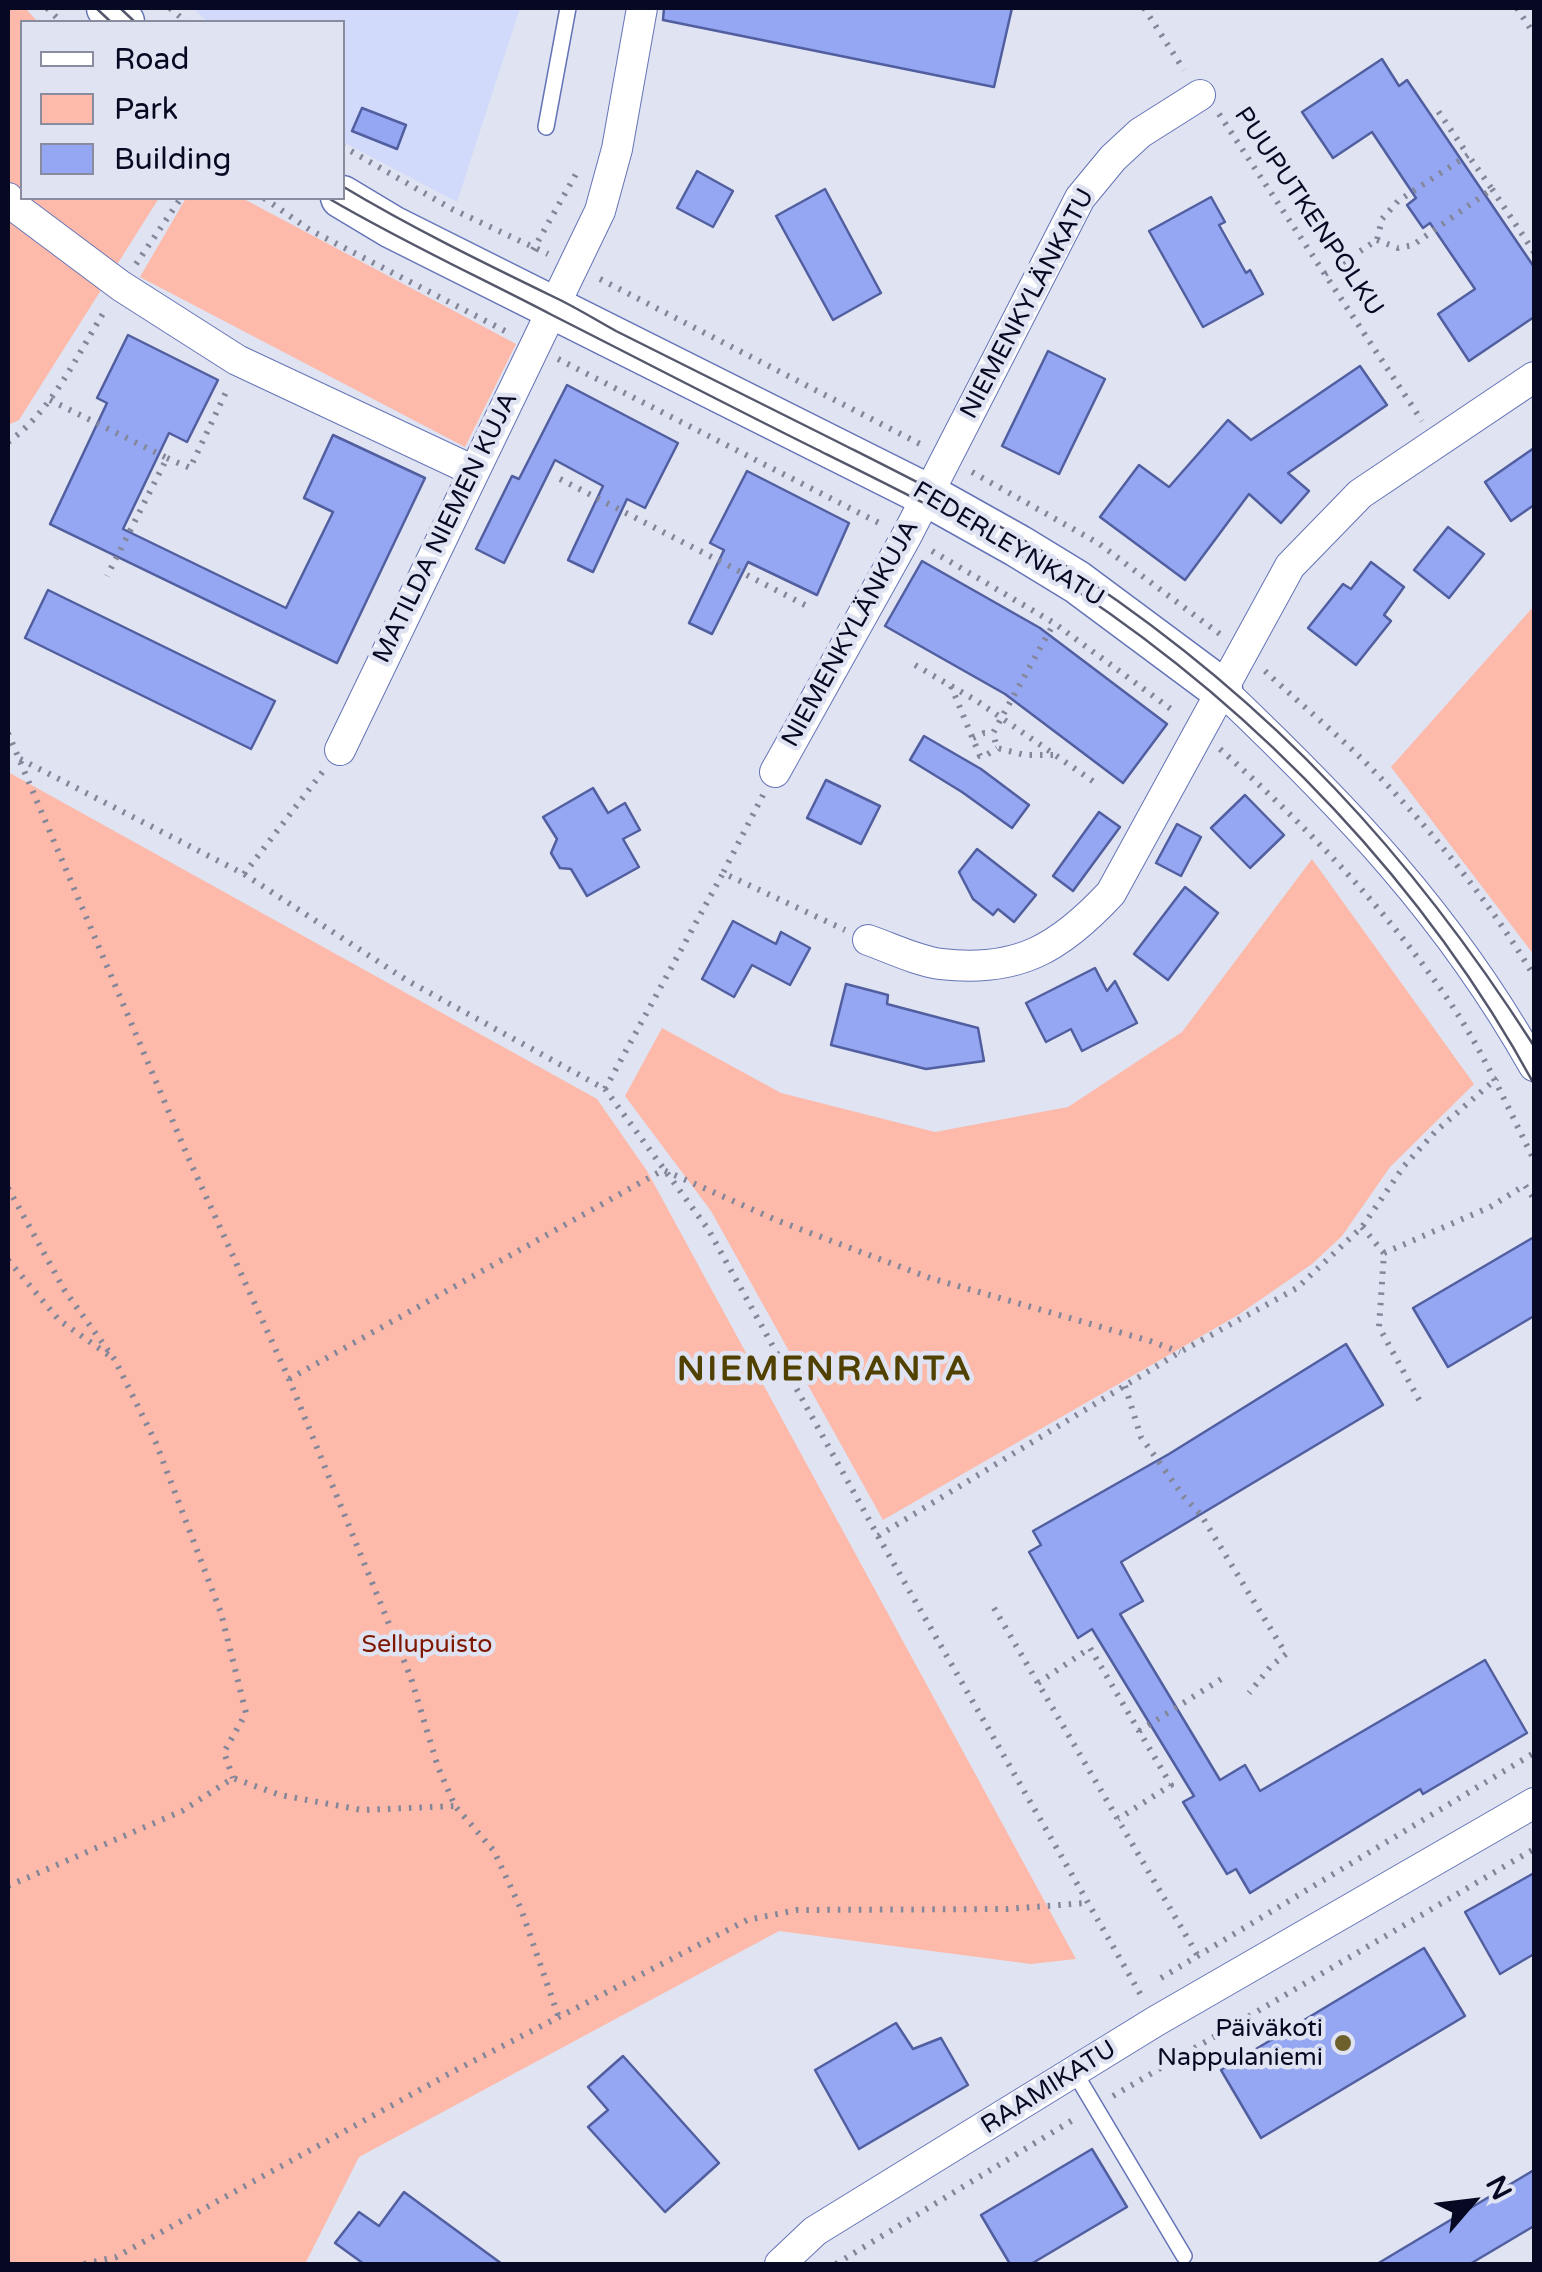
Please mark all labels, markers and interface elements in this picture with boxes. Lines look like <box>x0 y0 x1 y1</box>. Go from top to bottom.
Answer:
legend <box>20 20 345 200</box>
text: Road <box>114 41 189 78</box>
text: Park <box>114 91 178 128</box>
street label: PUUPUTKENPOLKU <box>1227 102 1389 322</box>
text: Building <box>114 141 231 178</box>
street label: NIEMENKYLÄNKATU <box>955 184 1101 424</box>
street label: MATILDA NIEMEN KUJA <box>367 388 525 668</box>
street label: FEDERLEYNKATU <box>907 476 1109 614</box>
street label: NIEMENKYLÄNKUJA <box>776 515 926 753</box>
district label: NIEMENRANTA <box>677 1350 973 1392</box>
park label: Sellupuisto <box>362 1630 492 1660</box>
place label: Päiväkoti Nappulaniemi <box>1157 2014 1323 2073</box>
marker: Päiväkoti Nappulaniemi <box>1332 2032 1354 2054</box>
street label: RAAMIKATU <box>976 2035 1122 2141</box>
north arrow <box>1422 2152 1522 2252</box>
text: N <box>1478 2170 1519 2206</box>

